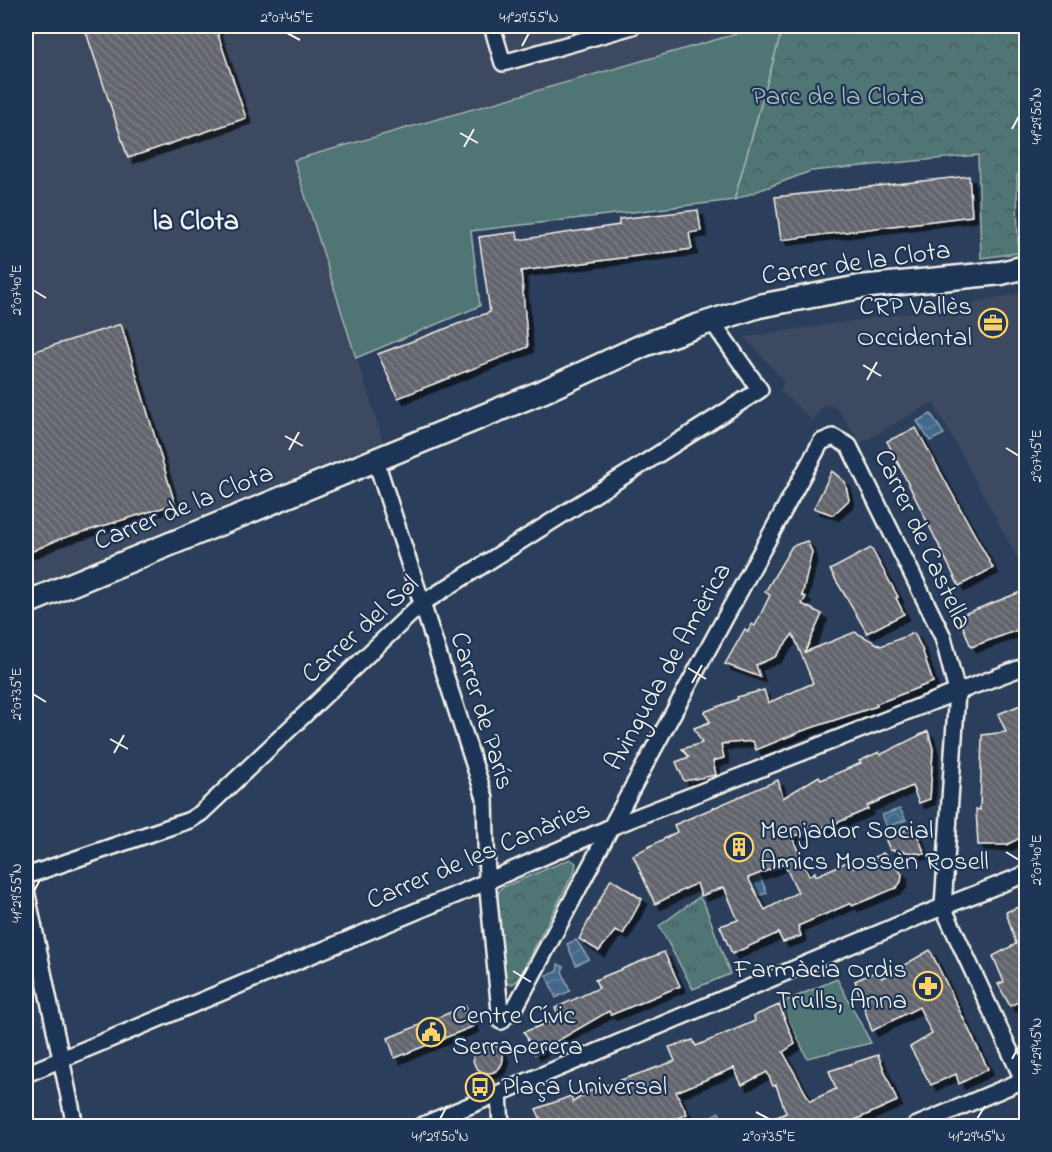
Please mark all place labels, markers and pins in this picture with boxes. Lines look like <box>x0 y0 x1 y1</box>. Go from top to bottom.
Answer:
place label: CRP Vallès Occidental <box>857 288 972 358</box>
office icon: CRP Vallès Occidental <box>977 307 1009 339</box>
place label: Menjador Social Amics Mossèn Rosell <box>760 812 989 882</box>
building icon: Menjador Social Amics Mossèn Rosell <box>723 831 755 863</box>
place label: Farmàcia Ordis Trulls, Anna <box>733 951 907 1021</box>
pharmacy icon: Farmàcia Ordis Trulls, Anna <box>912 970 944 1002</box>
place label: Centre Cívic Serraperera <box>452 997 583 1067</box>
public building icon: Centre Cívic Serraperera <box>415 1016 447 1048</box>
place label: Plaça Universal <box>501 1068 667 1107</box>
bus stop icon: Plaça Universal <box>464 1071 496 1103</box>

